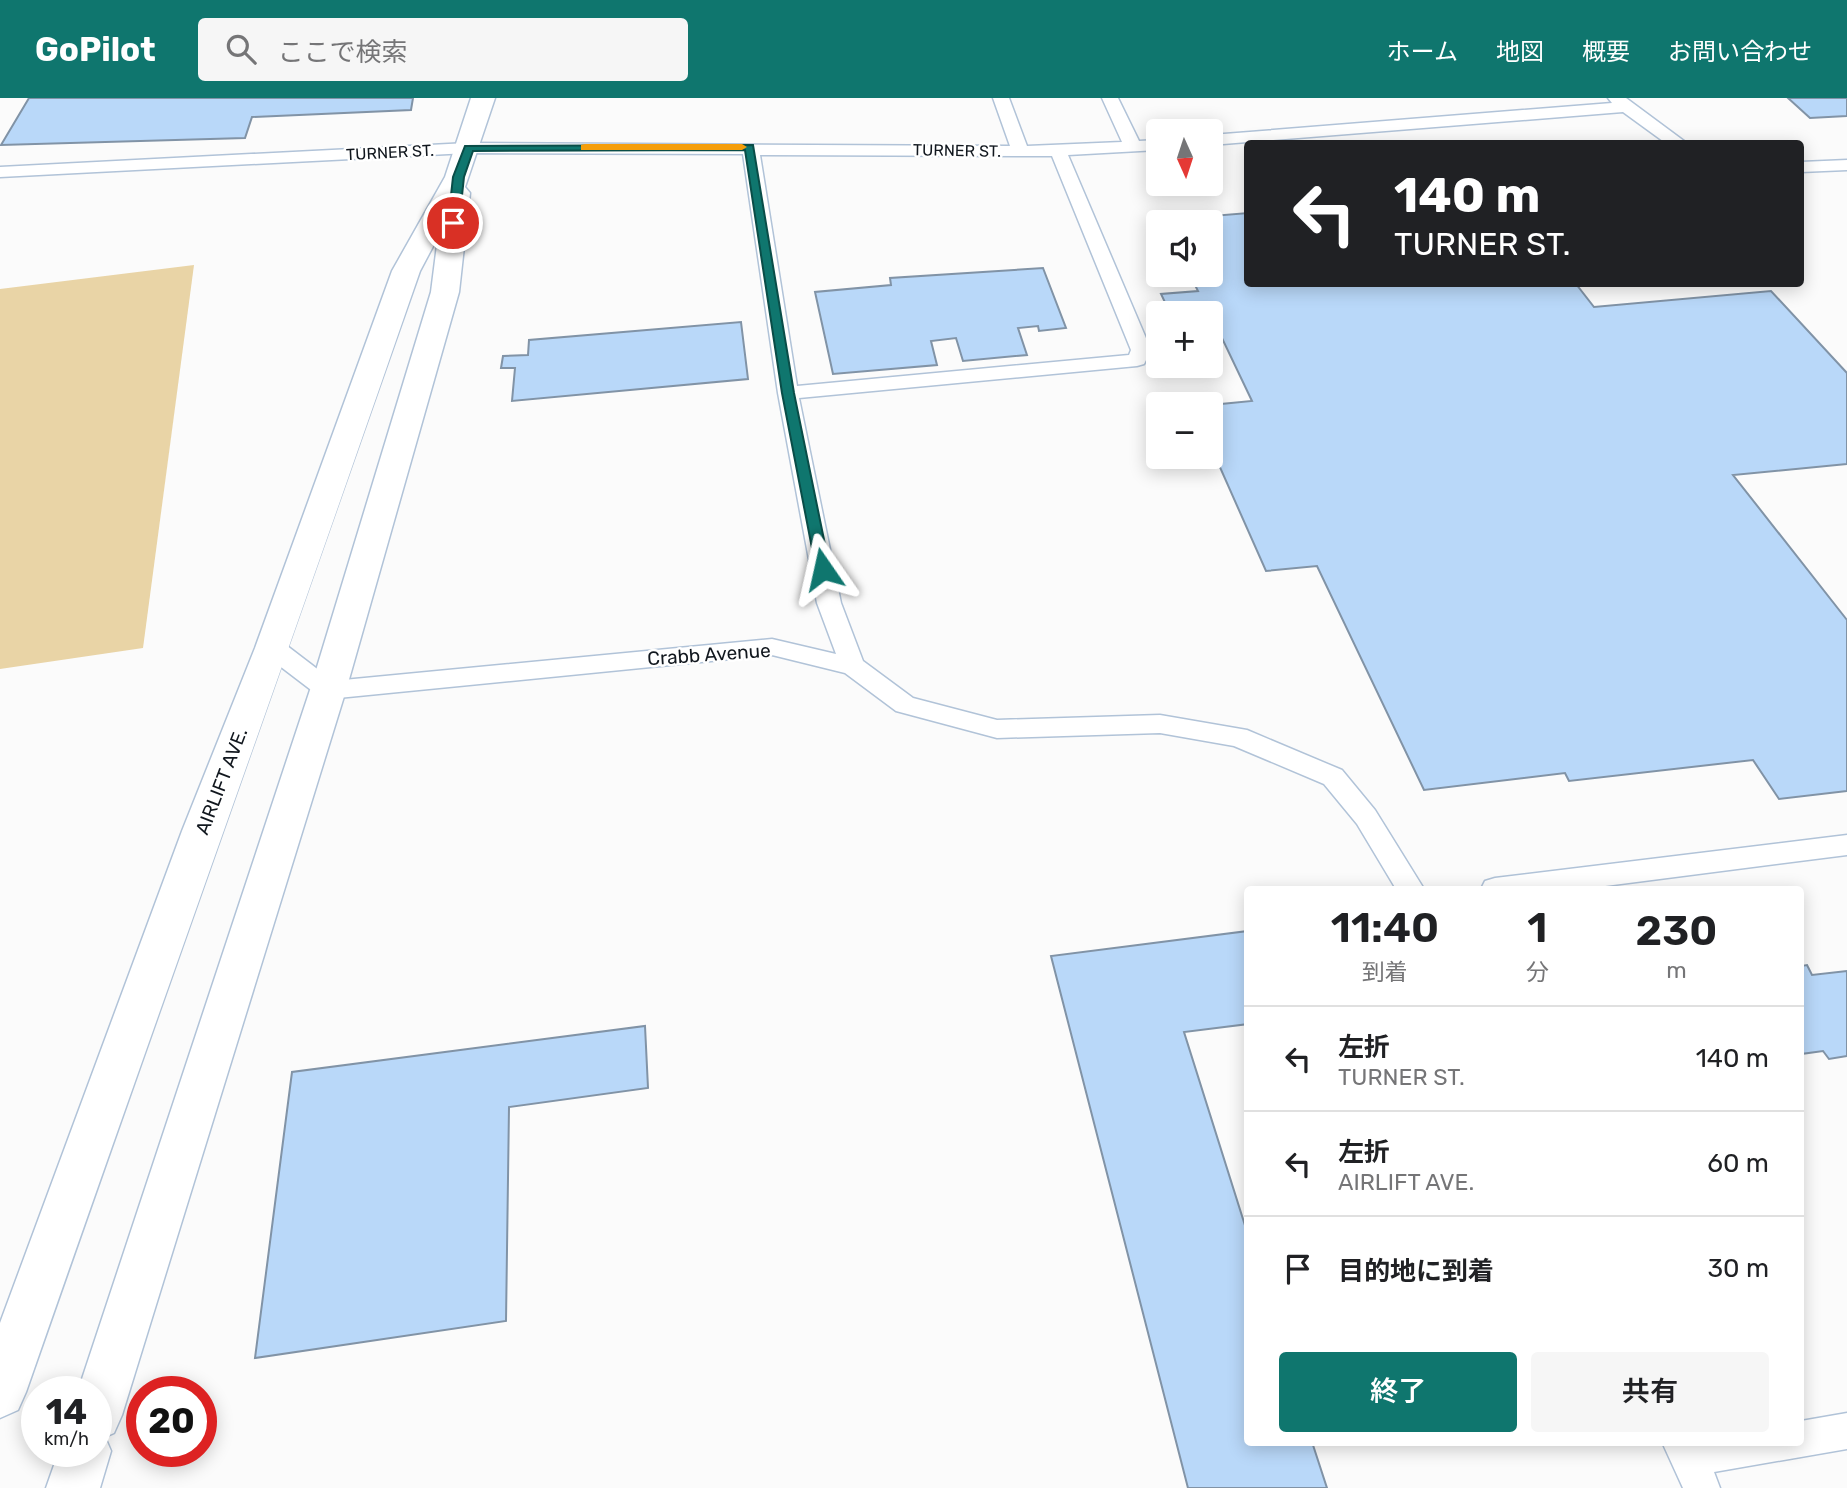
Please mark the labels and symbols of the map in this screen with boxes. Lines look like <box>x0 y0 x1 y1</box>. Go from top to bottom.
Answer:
north arrow <box>1146 119 1223 196</box>
street label: TURNER ST. <box>913 140 1001 161</box>
street label: TURNER ST. <box>345 141 435 164</box>
pin <box>423 193 483 253</box>
position arrow <box>786 532 860 606</box>
street label: Crabb Avenue <box>647 639 771 670</box>
street label: AIRLIFT AVE. <box>191 725 252 838</box>
speed limit sign: 20 <box>126 1376 217 1467</box>

